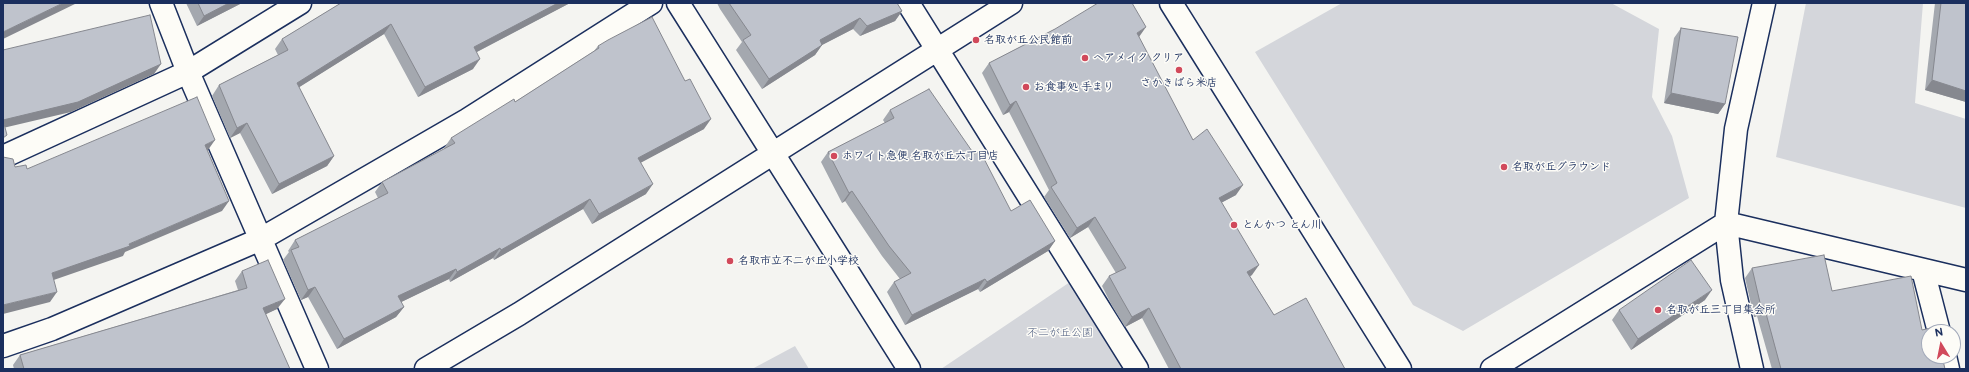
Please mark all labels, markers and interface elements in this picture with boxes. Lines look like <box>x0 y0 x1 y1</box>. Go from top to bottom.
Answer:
place label: 名取が丘公民館前 <box>984 33 1072 47</box>
marker: 名取が丘公民館前 <box>971 35 981 45</box>
place label: ヘアメイク クリア <box>1093 51 1184 65</box>
marker: ヘアメイク クリア <box>1080 53 1090 63</box>
marker: さかきばら米店 <box>1174 65 1184 75</box>
place label: さかきばら米店 <box>1141 76 1217 90</box>
place label: お食事処 手まり <box>1034 80 1114 94</box>
marker: お食事処 手まり <box>1021 82 1031 92</box>
place label: ホワイト急便 名取が丘六丁目店 <box>842 149 999 163</box>
marker: ホワイト急便 名取が丘六丁目店 <box>829 151 839 161</box>
place label: 名取が丘グラウンド <box>1512 160 1611 174</box>
marker: 名取が丘グラウンド <box>1499 162 1509 172</box>
place label: とんかつ とん川 <box>1242 218 1322 232</box>
marker: とんかつ とん川 <box>1229 220 1239 230</box>
place label: 名取市立不二が丘小学校 <box>738 254 859 268</box>
marker: 名取市立不二が丘小学校 <box>725 256 735 266</box>
place label: 名取が丘三丁目集会所 <box>1666 303 1776 317</box>
marker: 名取が丘三丁目集会所 <box>1653 305 1663 315</box>
north arrow <box>1921 324 1961 364</box>
park label: 不二が丘公園 <box>1027 326 1093 340</box>
text: N <box>1934 326 1944 340</box>

